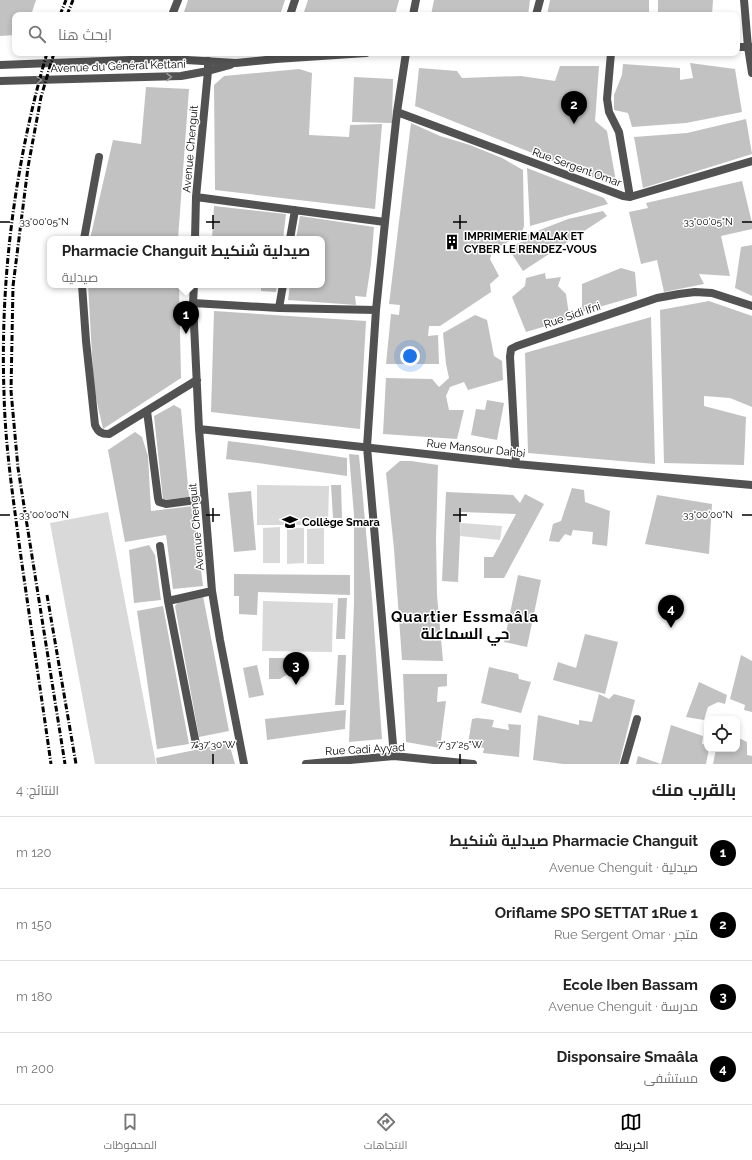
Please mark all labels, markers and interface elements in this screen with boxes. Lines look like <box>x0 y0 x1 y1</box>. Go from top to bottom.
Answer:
search box <box>12 12 740 56</box>
icon: search <box>26 23 48 45</box>
text: ابحث هنا <box>58 26 112 44</box>
street label: Avenue du Général Kettani <box>50 58 186 75</box>
one-way arrow <box>166 73 172 81</box>
one-way arrow <box>36 76 42 85</box>
pin: 2 <box>561 91 587 124</box>
street label: Avenue Chenguit <box>180 105 201 193</box>
street label: Rue Sergent Omar <box>530 145 623 190</box>
text: 33°00'05"N <box>19 216 69 227</box>
text: 33°00'05"N <box>683 216 733 227</box>
place label: IMPRIMERIE MALAK ET CYBER LE RENDEZ-VOUS <box>464 230 597 256</box>
building icon: IMPRIMERIE MALAK ET CYBER LE RENDEZ-VOUS <box>443 233 461 251</box>
popup <box>47 236 325 288</box>
text: Pharmacie Changuit صيدلية شنكيط <box>62 242 310 260</box>
text: صيدلية <box>62 270 98 285</box>
street label: Rue Sidi Ifni <box>542 300 602 331</box>
pin: 1 <box>173 301 199 334</box>
your location <box>400 346 420 366</box>
street label: Rue Mansour Dahbi <box>426 437 526 460</box>
street label: Avenue Chenguit <box>186 482 207 571</box>
text: 33°00'00"N <box>19 509 69 520</box>
text: 33°00'00"N <box>683 509 733 520</box>
school or university icon: Collège Smara <box>281 513 299 531</box>
place label: Collège Smara <box>302 516 380 529</box>
pin: 4 <box>658 595 684 628</box>
district label: Quartier Essmaâla حي السماعلة <box>391 608 539 646</box>
pin: 3 <box>283 652 309 685</box>
map controls <box>704 716 740 752</box>
button: locate <box>704 716 740 752</box>
text: 7°37'30"W <box>190 739 236 750</box>
text: 7°37'25"W <box>438 739 483 750</box>
street label: Rue Cadi Ayyad <box>325 741 405 758</box>
text: بالقرب منك <box>652 780 736 800</box>
text: النتائج: 4 <box>16 783 59 798</box>
text: Pharmacie Changuit صيدلية شنكيط <box>449 832 698 850</box>
text: 120 m <box>16 845 52 860</box>
text: 1 <box>720 845 726 860</box>
text: صيدلية · Avenue Chenguit <box>549 860 698 875</box>
text: Oriflame SPO SETTAT 1Rue 1 <box>495 904 698 922</box>
text: 150 m <box>16 917 52 932</box>
text: 2 <box>719 917 727 932</box>
text: متجر · Rue Sergent Omar <box>554 927 698 942</box>
text: Ecole Iben Bassam <box>563 976 698 994</box>
text: 180 m <box>16 989 53 1004</box>
text: 3 <box>719 989 727 1004</box>
text: مدرسة · Avenue Chenguit <box>548 999 698 1014</box>
text: Disponsaire Smaâla <box>557 1048 698 1066</box>
text: 200 m <box>16 1061 54 1076</box>
text: 4 <box>719 1061 727 1076</box>
text: مستشفى <box>644 1071 698 1086</box>
tab: المحفوظات <box>103 1111 157 1155</box>
tab: الاتجاهات <box>364 1111 407 1155</box>
tab: الخريطة <box>614 1111 649 1155</box>

